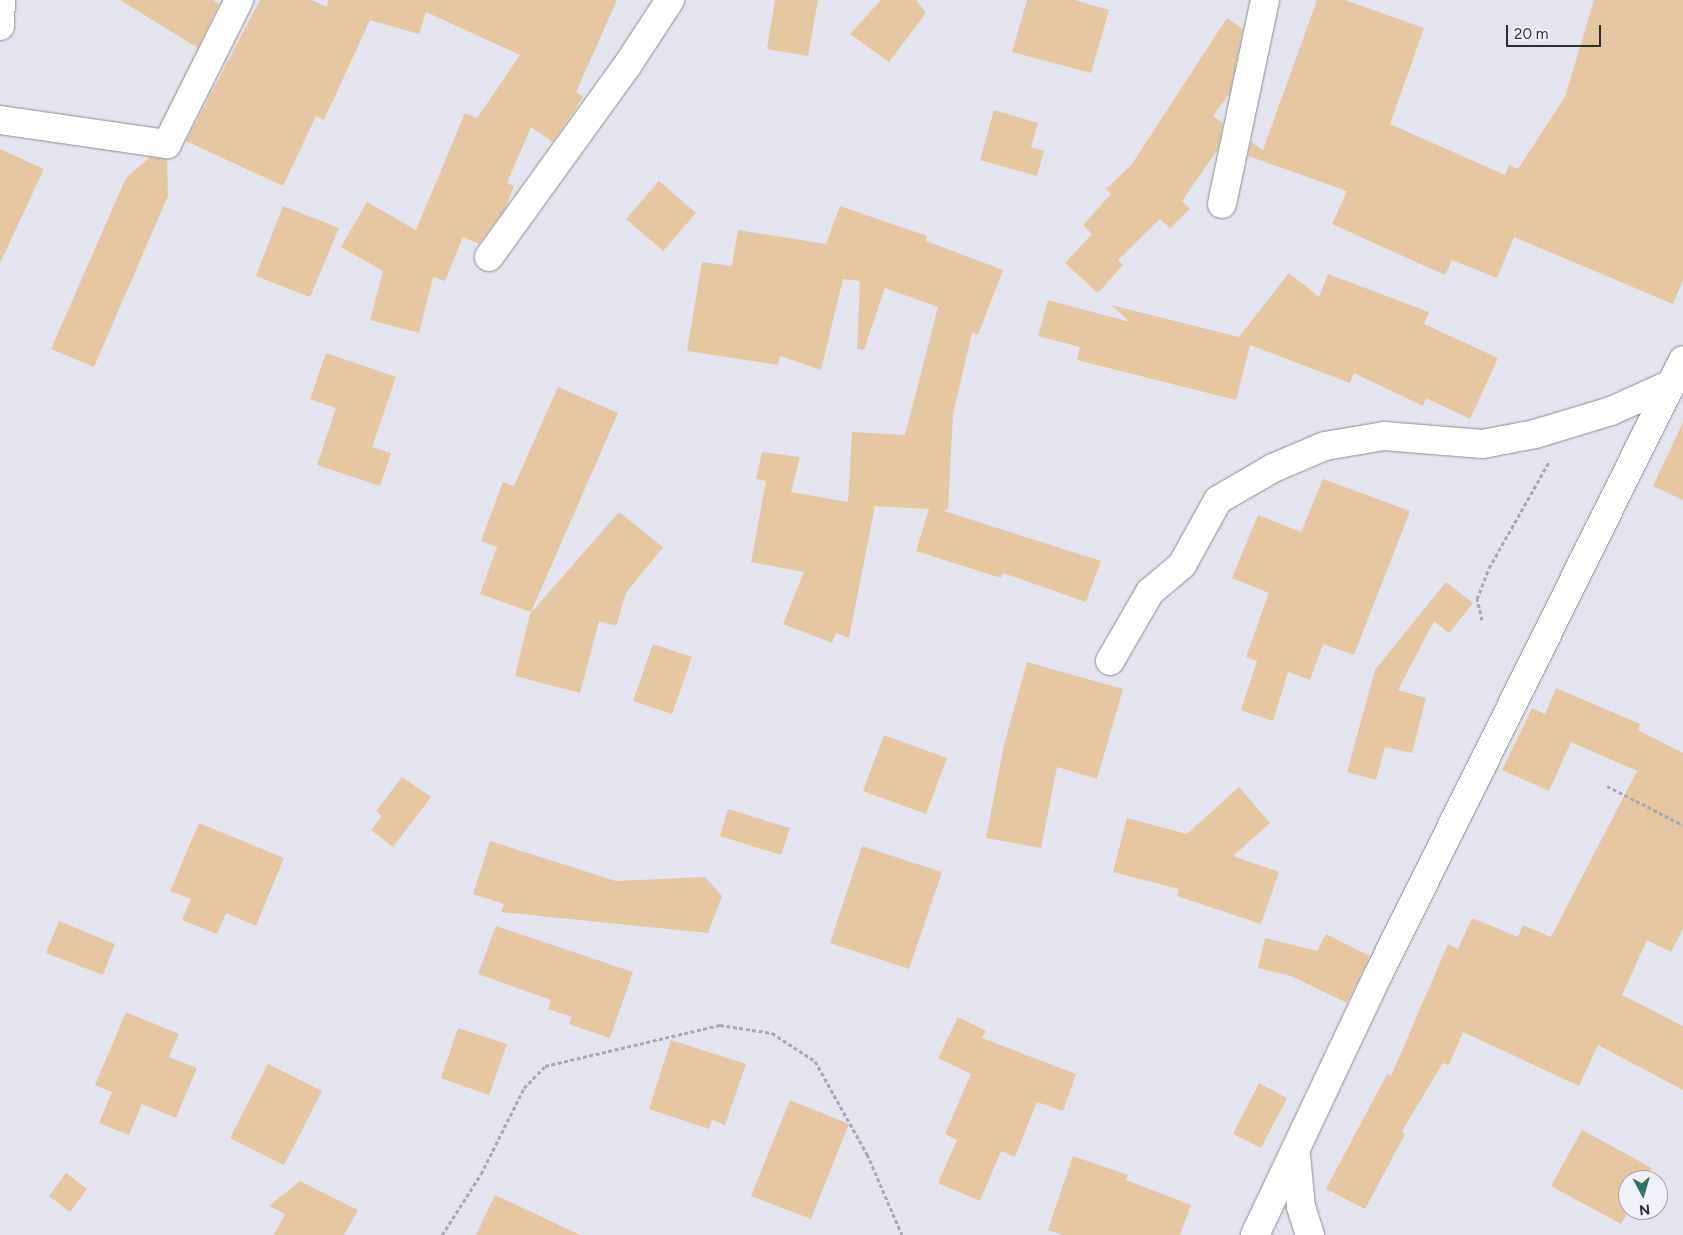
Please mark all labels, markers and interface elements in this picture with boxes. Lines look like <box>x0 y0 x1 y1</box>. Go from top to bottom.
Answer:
scale bar <box>1508 15 1603 47</box>
text: 20 m <box>1514 25 1548 43</box>
north arrow <box>1618 1170 1668 1220</box>
text: N <box>1638 1200 1651 1218</box>

